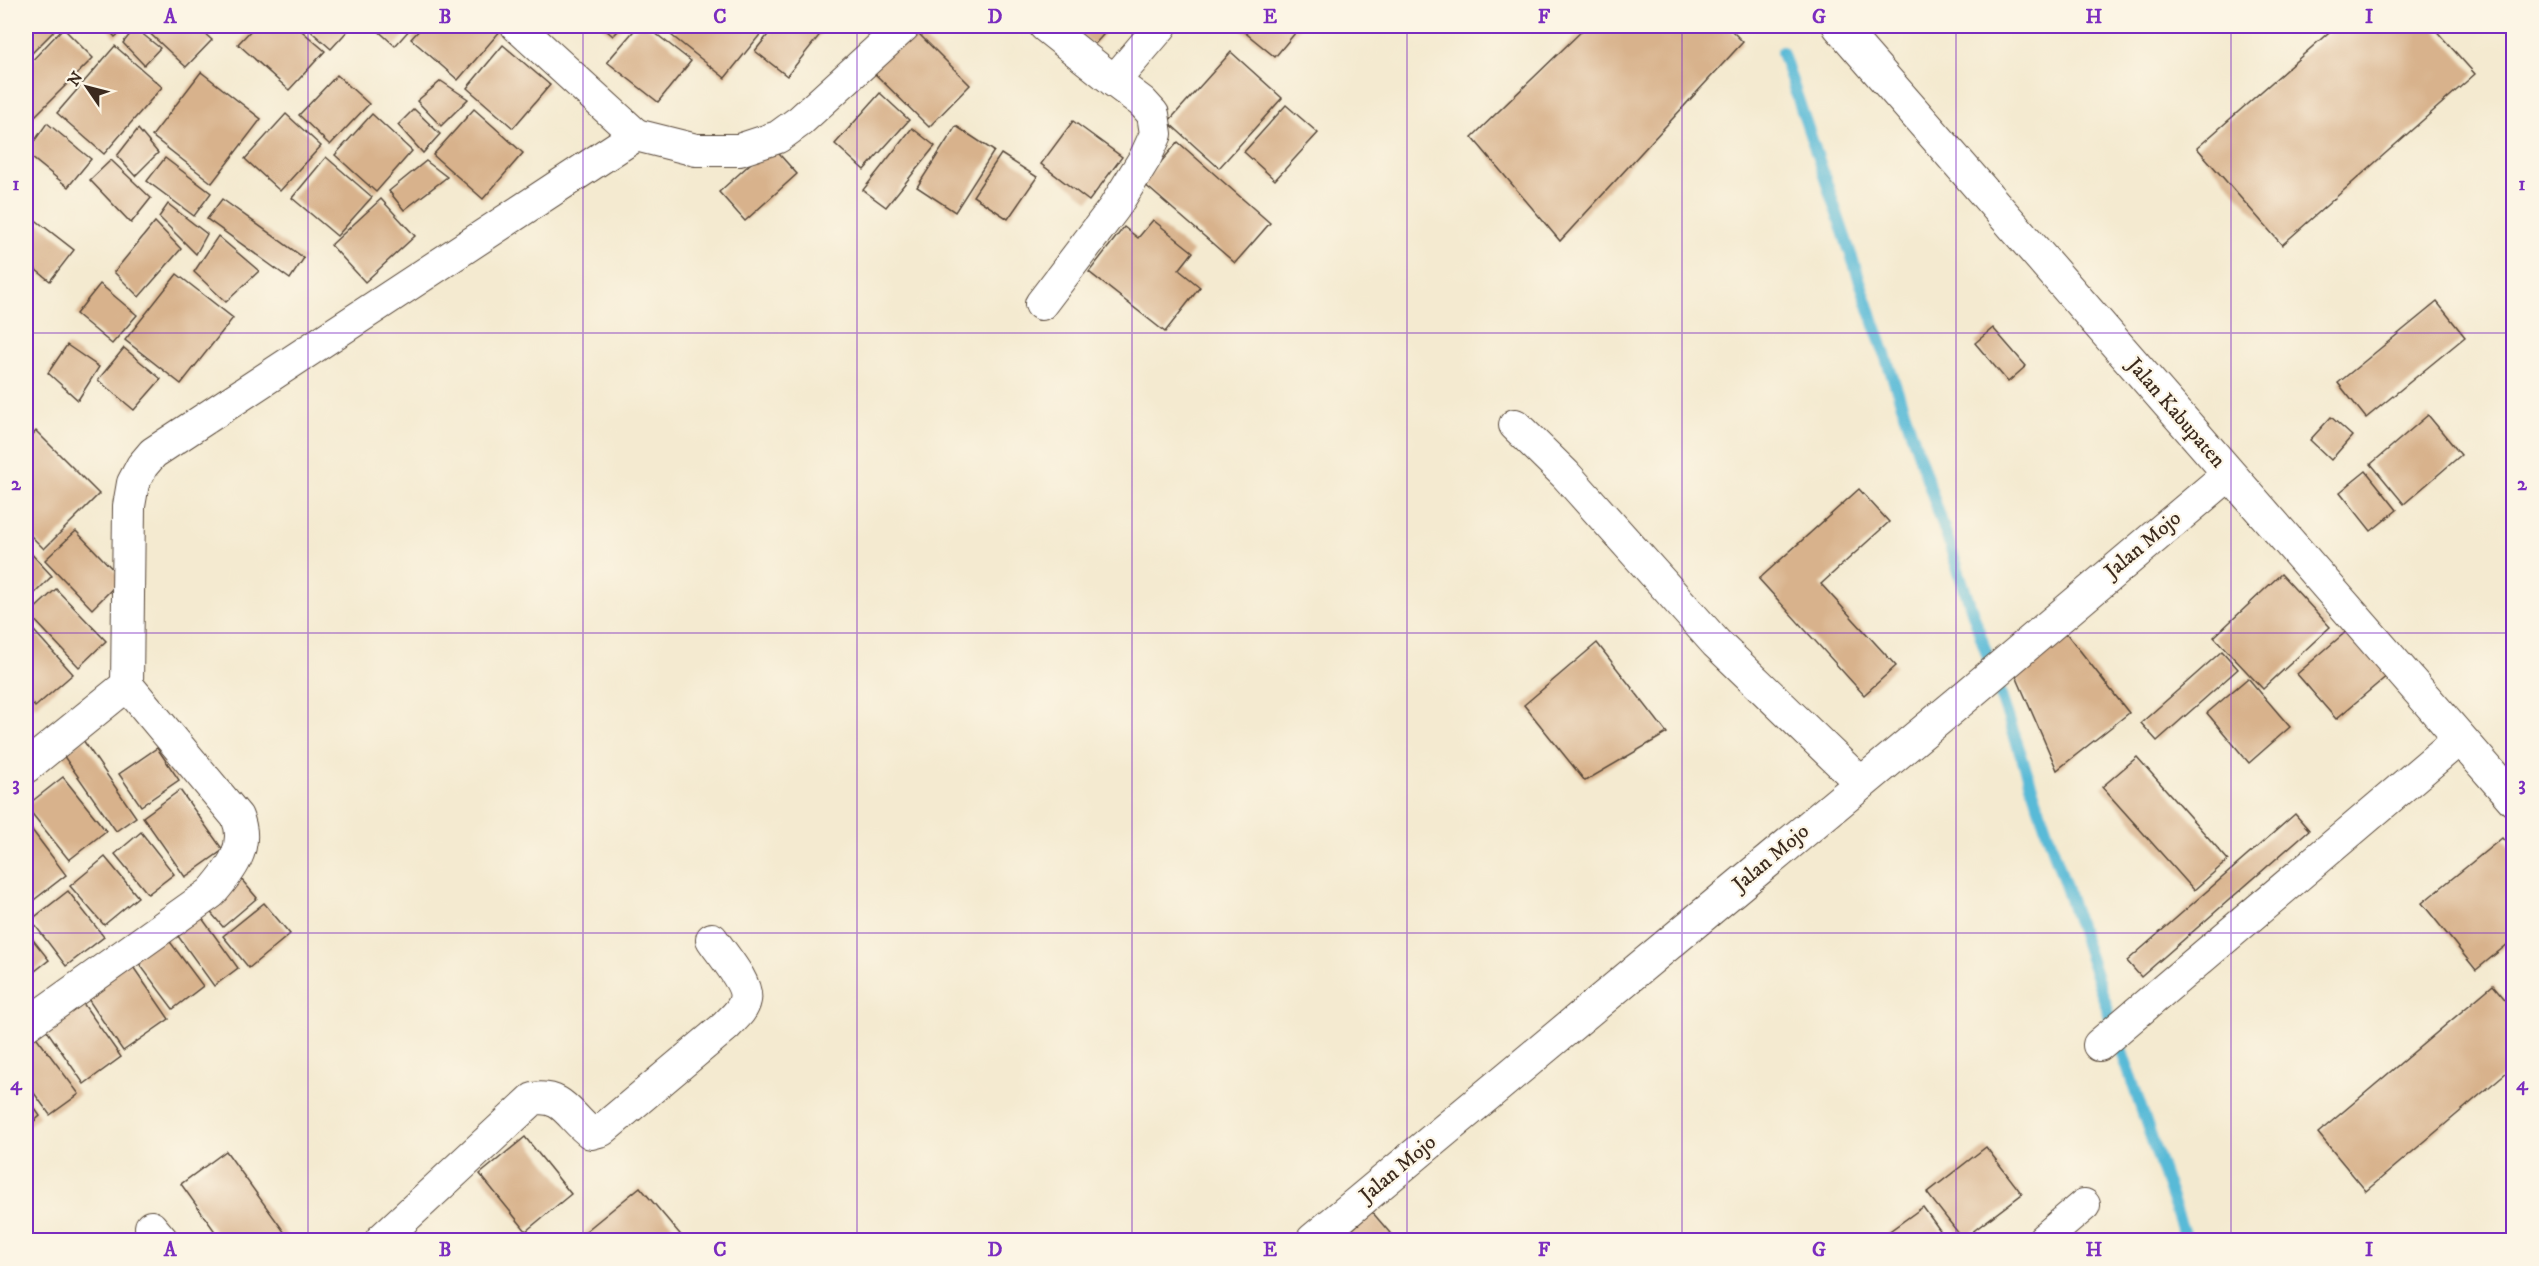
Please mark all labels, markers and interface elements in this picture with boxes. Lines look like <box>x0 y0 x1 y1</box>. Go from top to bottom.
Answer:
text: A <box>163 5 178 30</box>
text: B <box>439 5 451 30</box>
text: C <box>713 5 727 30</box>
text: D <box>988 5 1003 30</box>
text: E <box>1263 5 1277 30</box>
text: F <box>1538 5 1551 30</box>
text: G <box>1812 5 1826 30</box>
text: H <box>2086 5 2103 30</box>
text: I <box>2365 5 2373 30</box>
north arrow <box>57 57 117 117</box>
text: N <box>64 68 87 90</box>
text: 1 <box>12 172 20 197</box>
text: 1 <box>2518 172 2526 197</box>
street label: Jalan Kabupaten <box>2120 351 2231 473</box>
text: 2 <box>11 472 22 497</box>
text: 2 <box>2517 472 2528 497</box>
street label: Jalan Mojo <box>2098 505 2187 586</box>
text: 3 <box>12 772 20 797</box>
text: 3 <box>2518 772 2526 797</box>
street label: Jalan Mojo <box>1726 818 1815 899</box>
text: 4 <box>10 1072 23 1097</box>
text: 4 <box>2516 1072 2529 1097</box>
street label: Jalan Mojo <box>1353 1129 1442 1210</box>
text: A <box>163 1238 178 1263</box>
text: B <box>439 1238 451 1263</box>
text: C <box>713 1238 727 1263</box>
text: D <box>988 1238 1003 1263</box>
text: E <box>1263 1238 1277 1263</box>
text: F <box>1538 1238 1551 1263</box>
text: G <box>1812 1238 1826 1263</box>
text: H <box>2086 1238 2103 1263</box>
text: I <box>2365 1238 2373 1263</box>

